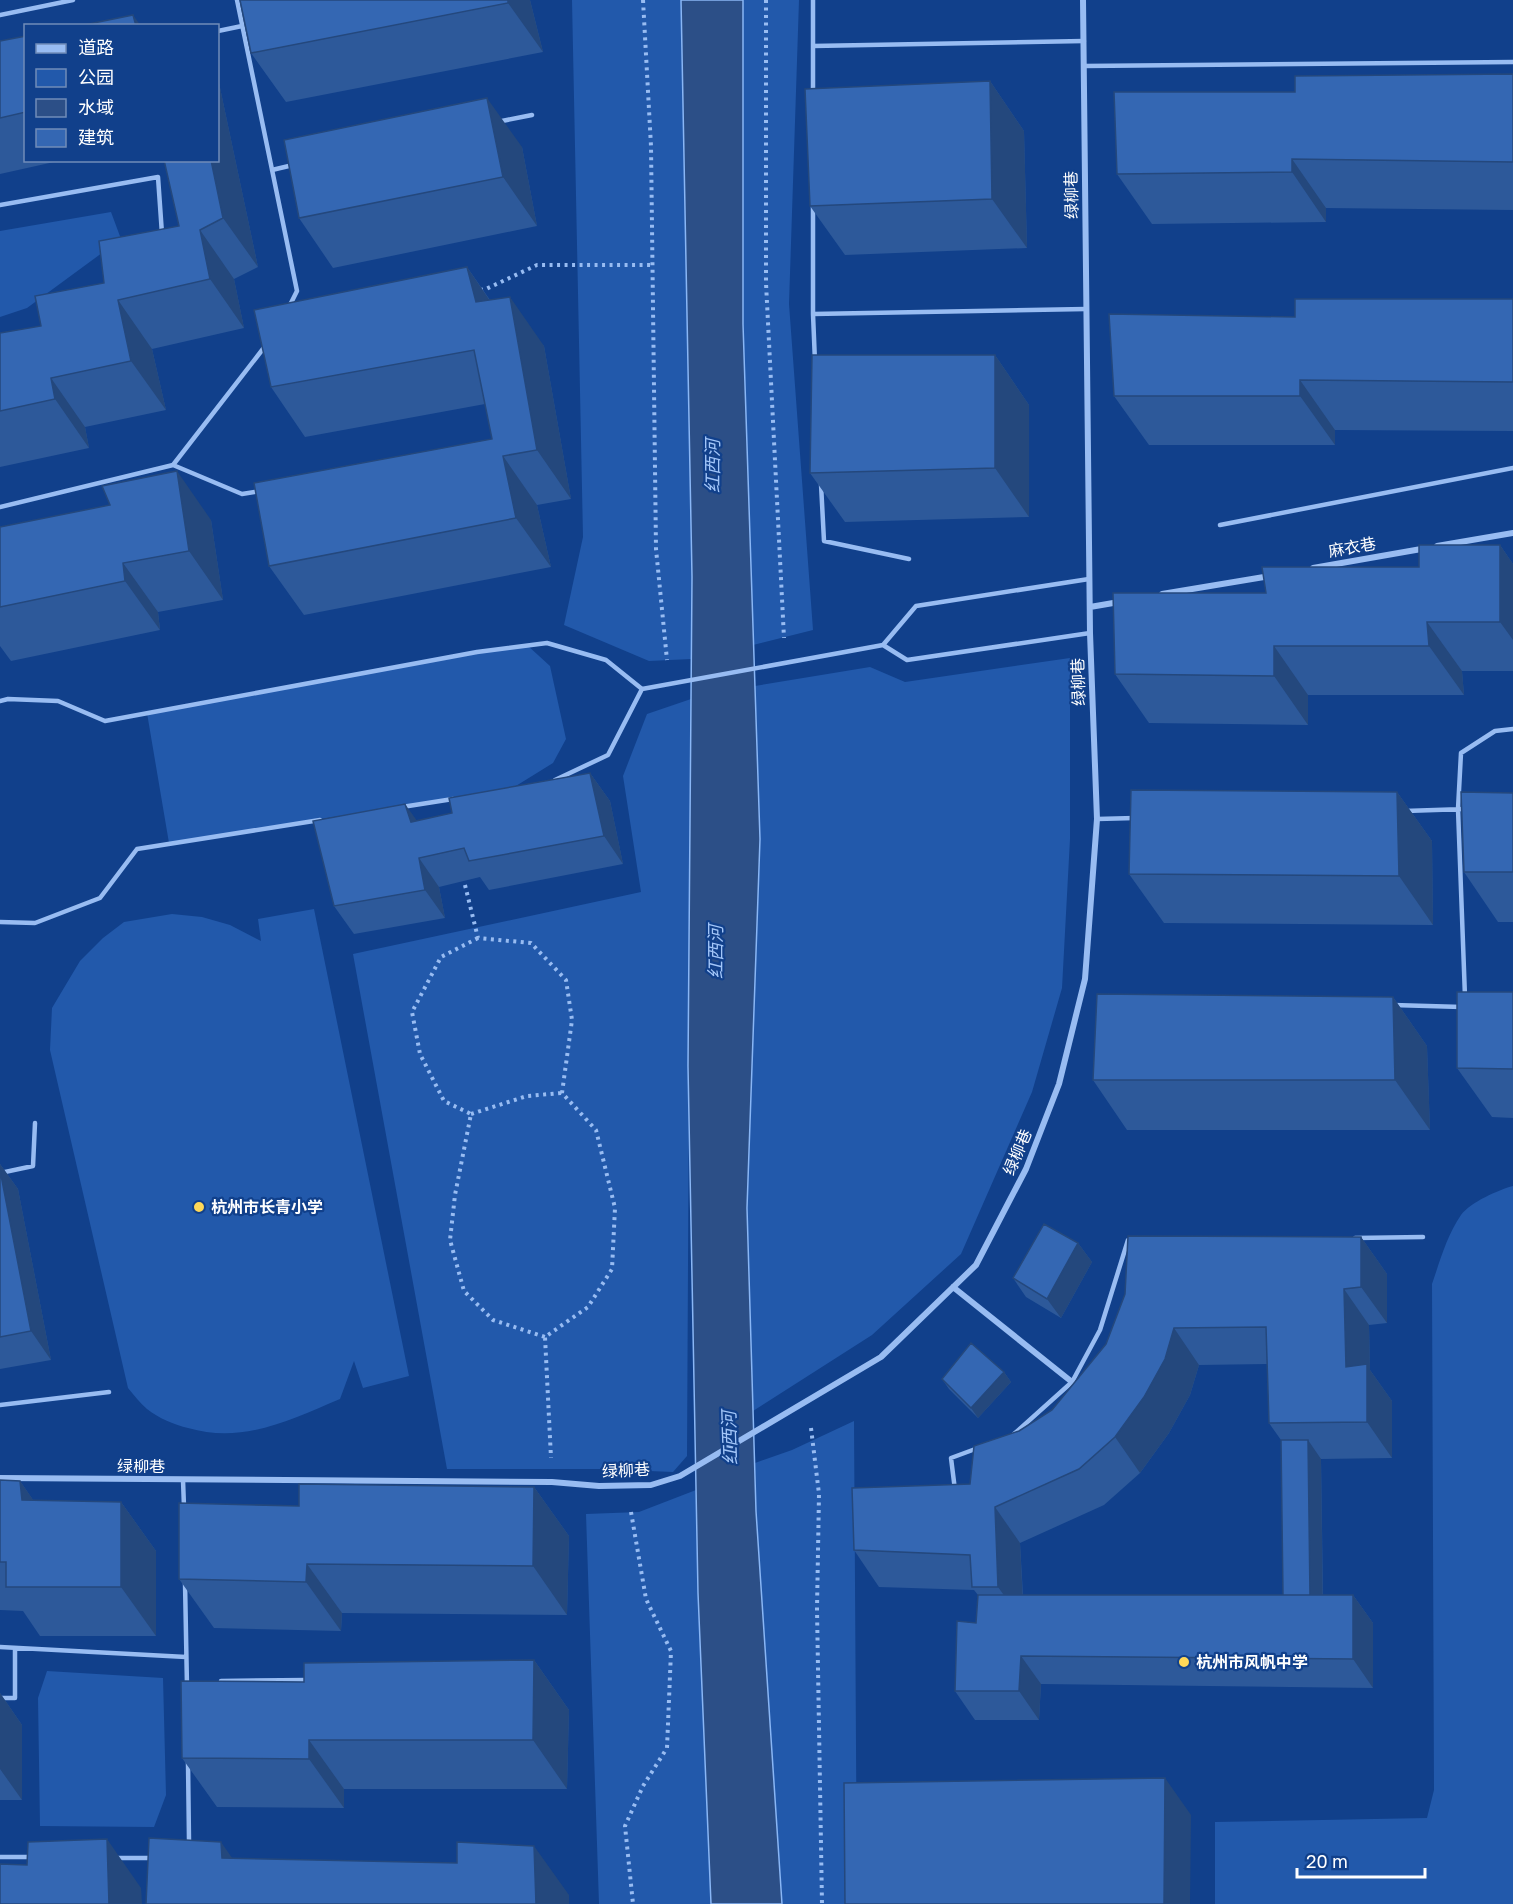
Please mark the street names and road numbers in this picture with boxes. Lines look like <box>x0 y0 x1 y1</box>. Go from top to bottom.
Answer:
street label: 绿柳巷 <box>1061 171 1081 219</box>
street label: 麻衣巷 <box>1327 533 1377 561</box>
street label: 绿柳巷 <box>1067 658 1089 706</box>
street label: 绿柳巷 <box>998 1126 1036 1178</box>
street label: 绿柳巷 <box>117 1456 165 1476</box>
street label: 绿柳巷 <box>602 1459 650 1481</box>

